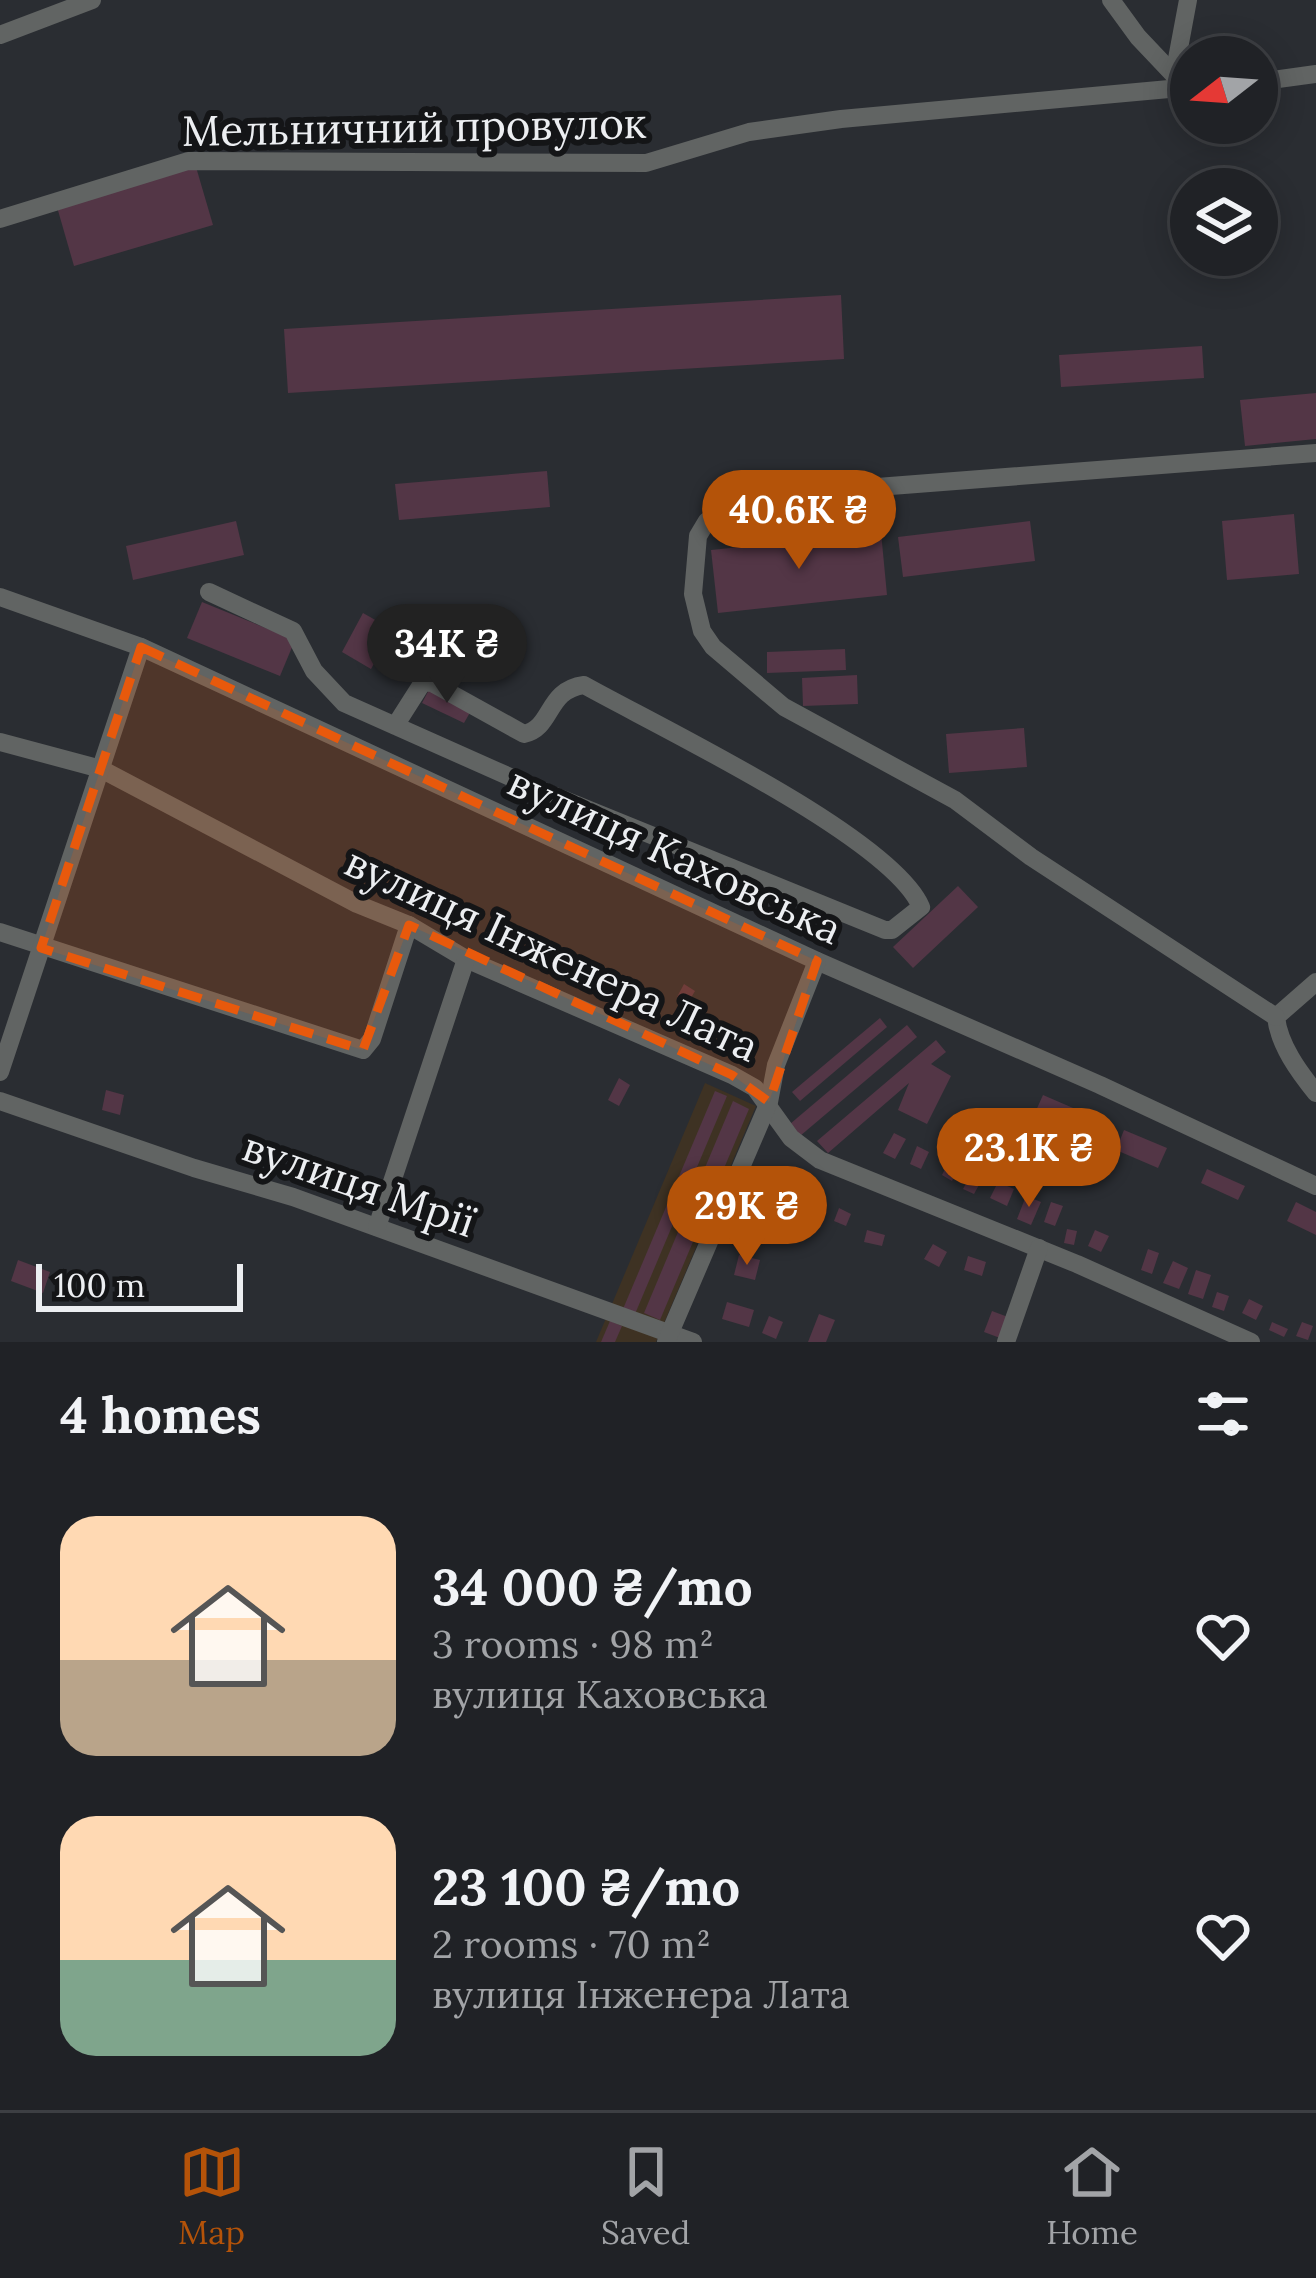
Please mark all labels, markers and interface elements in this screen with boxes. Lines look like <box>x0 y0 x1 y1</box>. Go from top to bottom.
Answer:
north arrow <box>1170 36 1278 144</box>
map controls <box>1170 36 1278 276</box>
street label: Мельничний провулок <box>181 96 647 158</box>
button: layers <box>1170 168 1278 276</box>
pin: 40.6K ₴ <box>688 470 910 572</box>
text: 40.6K ₴ <box>729 484 869 534</box>
pin: 34K ₴ <box>363 604 531 706</box>
text: 34K ₴ <box>394 618 500 668</box>
street label: вулиця Каховська <box>500 754 850 956</box>
street label: вулиця Інженера Лата <box>337 834 767 1074</box>
pin: 23.1K ₴ <box>918 1108 1140 1210</box>
street label: вулиця Мрії <box>236 1119 482 1249</box>
text: 23.1K ₴ <box>964 1122 1094 1172</box>
pin: 29K ₴ <box>663 1166 831 1268</box>
text: 29K ₴ <box>694 1180 800 1230</box>
scale bar <box>36 1258 243 1311</box>
text: 100 m <box>54 1264 145 1306</box>
icon: filters <box>1190 1381 1256 1447</box>
text: 4 homes <box>60 1382 261 1447</box>
text: 34 000 ₴/mo <box>432 1554 753 1619</box>
icon: home <box>156 1564 300 1708</box>
icon: heart <box>1190 1603 1256 1669</box>
text: 3 rooms · 98 m² <box>432 1619 714 1669</box>
text: вулиця Каховська <box>432 1669 768 1719</box>
text: 23 100 ₴/mo <box>432 1854 740 1919</box>
icon: home <box>156 1864 300 2008</box>
icon: heart <box>1190 1903 1256 1969</box>
text: 2 rooms · 70 m² <box>432 1919 711 1969</box>
text: вулиця Інженера Лата <box>432 1969 850 2019</box>
tab: Map <box>178 2139 245 2253</box>
tab: Saved <box>601 2139 690 2253</box>
tab: Home <box>1046 2139 1138 2253</box>

